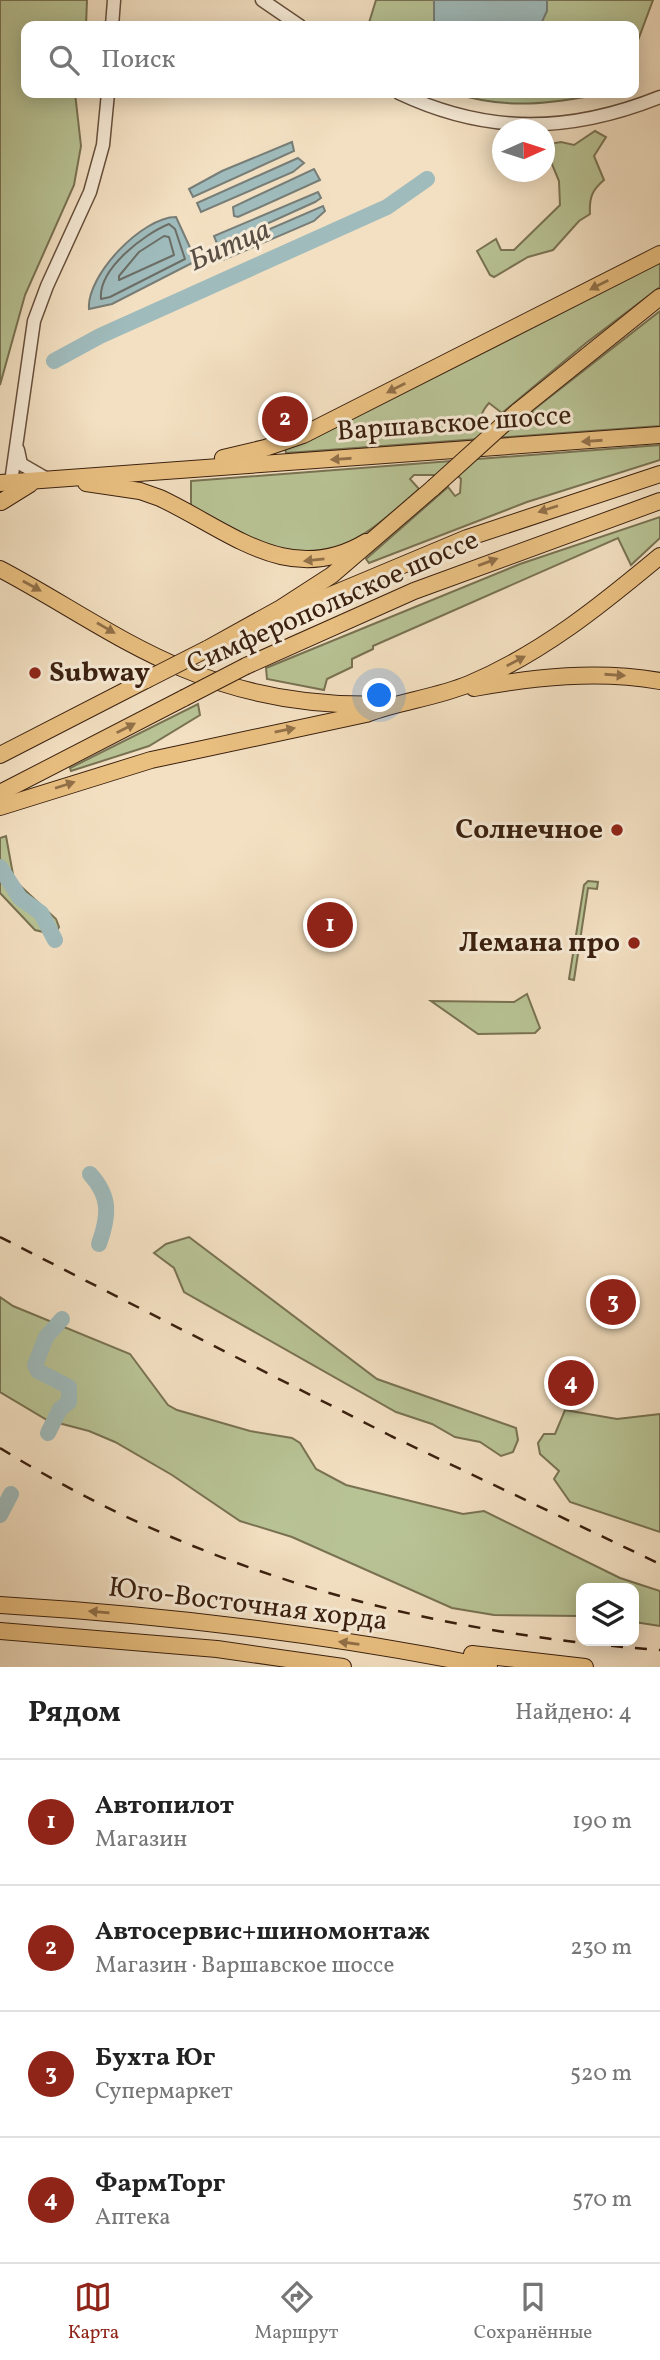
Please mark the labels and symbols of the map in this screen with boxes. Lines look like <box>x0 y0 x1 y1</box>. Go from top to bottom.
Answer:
north arrow <box>492 119 555 182</box>
water label: Битца <box>182 209 278 283</box>
one-way arrow <box>589 279 609 290</box>
one-way arrow <box>386 382 406 393</box>
pin: 2 <box>262 393 308 445</box>
street label: Варшавское шоссе <box>335 396 573 452</box>
one-way arrow <box>581 436 603 447</box>
one-way arrow <box>329 454 351 465</box>
one-way arrow <box>537 504 558 515</box>
street label: Симферопольское шоссе <box>181 521 485 685</box>
one-way arrow <box>303 555 325 566</box>
one-way arrow <box>478 556 499 567</box>
one-way arrow <box>23 580 42 592</box>
one-way arrow <box>97 621 116 634</box>
place label: Subway <box>49 654 150 693</box>
one-way arrow <box>506 655 526 667</box>
marker: Subway <box>27 665 43 681</box>
one-way arrow <box>604 670 626 681</box>
your location <box>362 678 396 712</box>
one-way arrow <box>116 722 136 733</box>
one-way arrow <box>274 725 296 736</box>
one-way arrow <box>54 779 75 789</box>
place label: Солнечное <box>455 811 603 850</box>
marker: Солнечное <box>609 822 625 838</box>
pin: 1 <box>307 899 353 951</box>
place label: Лемана про <box>459 924 620 963</box>
marker: Лемана про <box>626 935 642 951</box>
pin: 3 <box>590 1276 636 1328</box>
pin: 4 <box>548 1357 594 1409</box>
street label: Юго-Восточная хорда <box>106 1569 390 1641</box>
one-way arrow <box>88 1606 110 1617</box>
one-way arrow <box>338 1637 360 1648</box>

